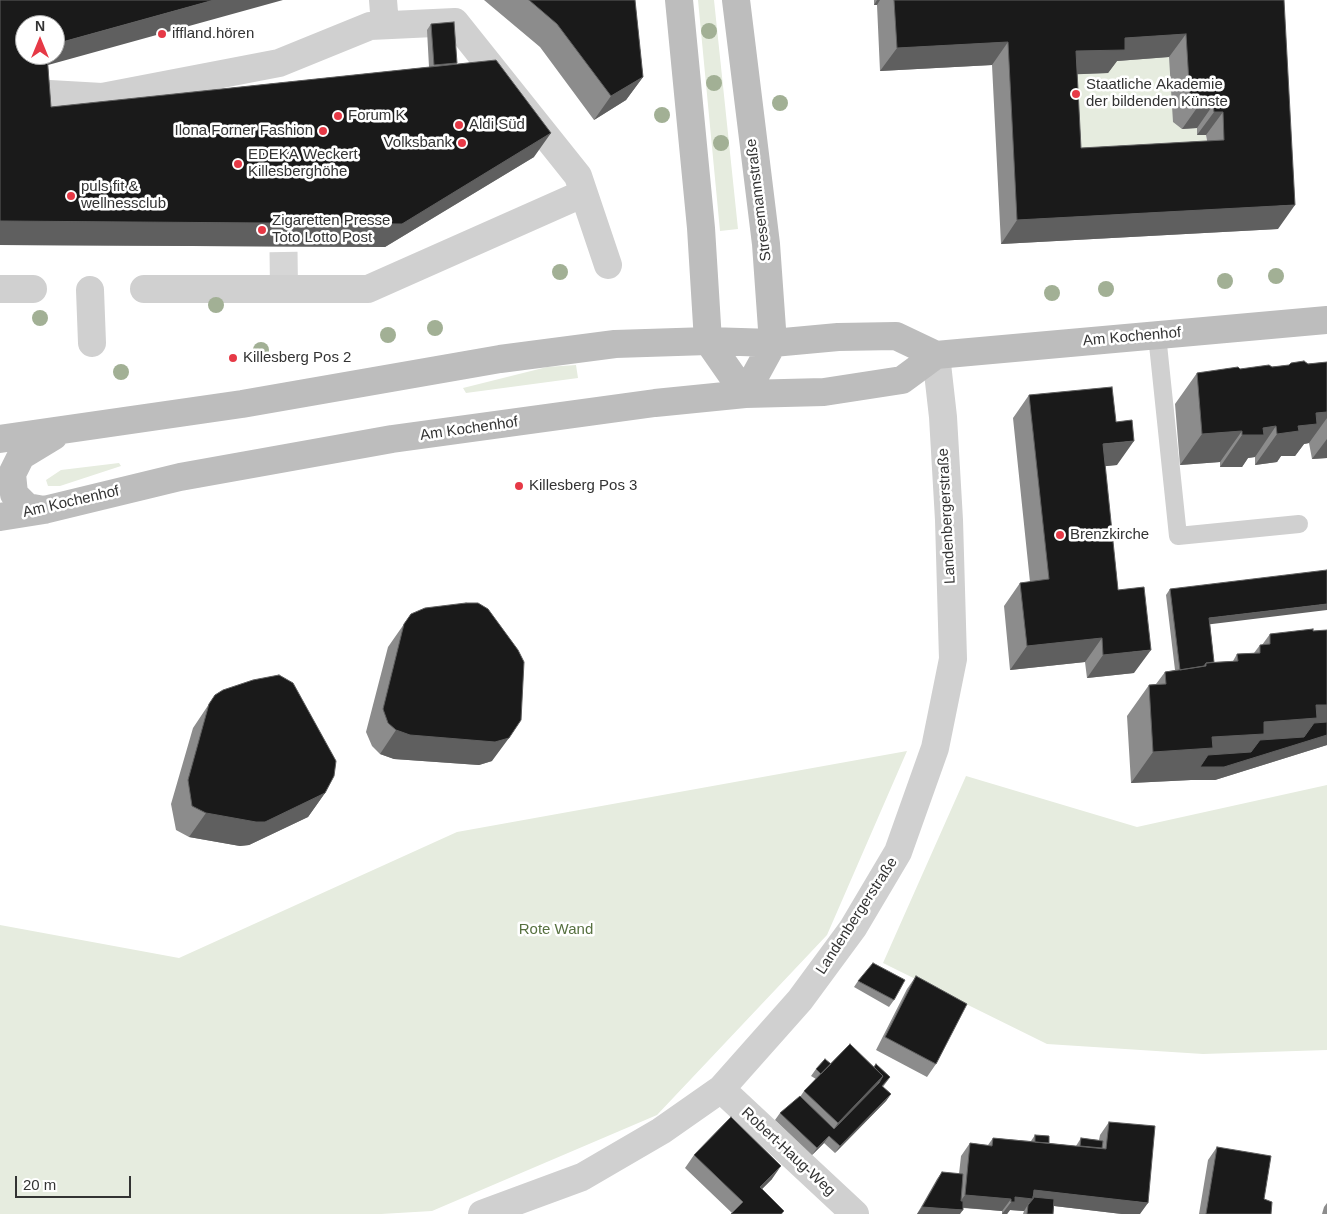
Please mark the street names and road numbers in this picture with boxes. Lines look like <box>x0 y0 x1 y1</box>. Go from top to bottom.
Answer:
street label: Stresemannstraße <box>743 138 775 262</box>
street label: Am Kochenhof <box>1082 324 1182 350</box>
street label: Am Kochenhof <box>419 413 519 445</box>
street label: Landenbergerstraße <box>934 448 960 584</box>
street label: Am Kochenhof <box>21 482 121 522</box>
street label: Landenbergerstraße <box>812 854 902 978</box>
street label: Robert-Haug-Weg <box>737 1104 839 1200</box>

